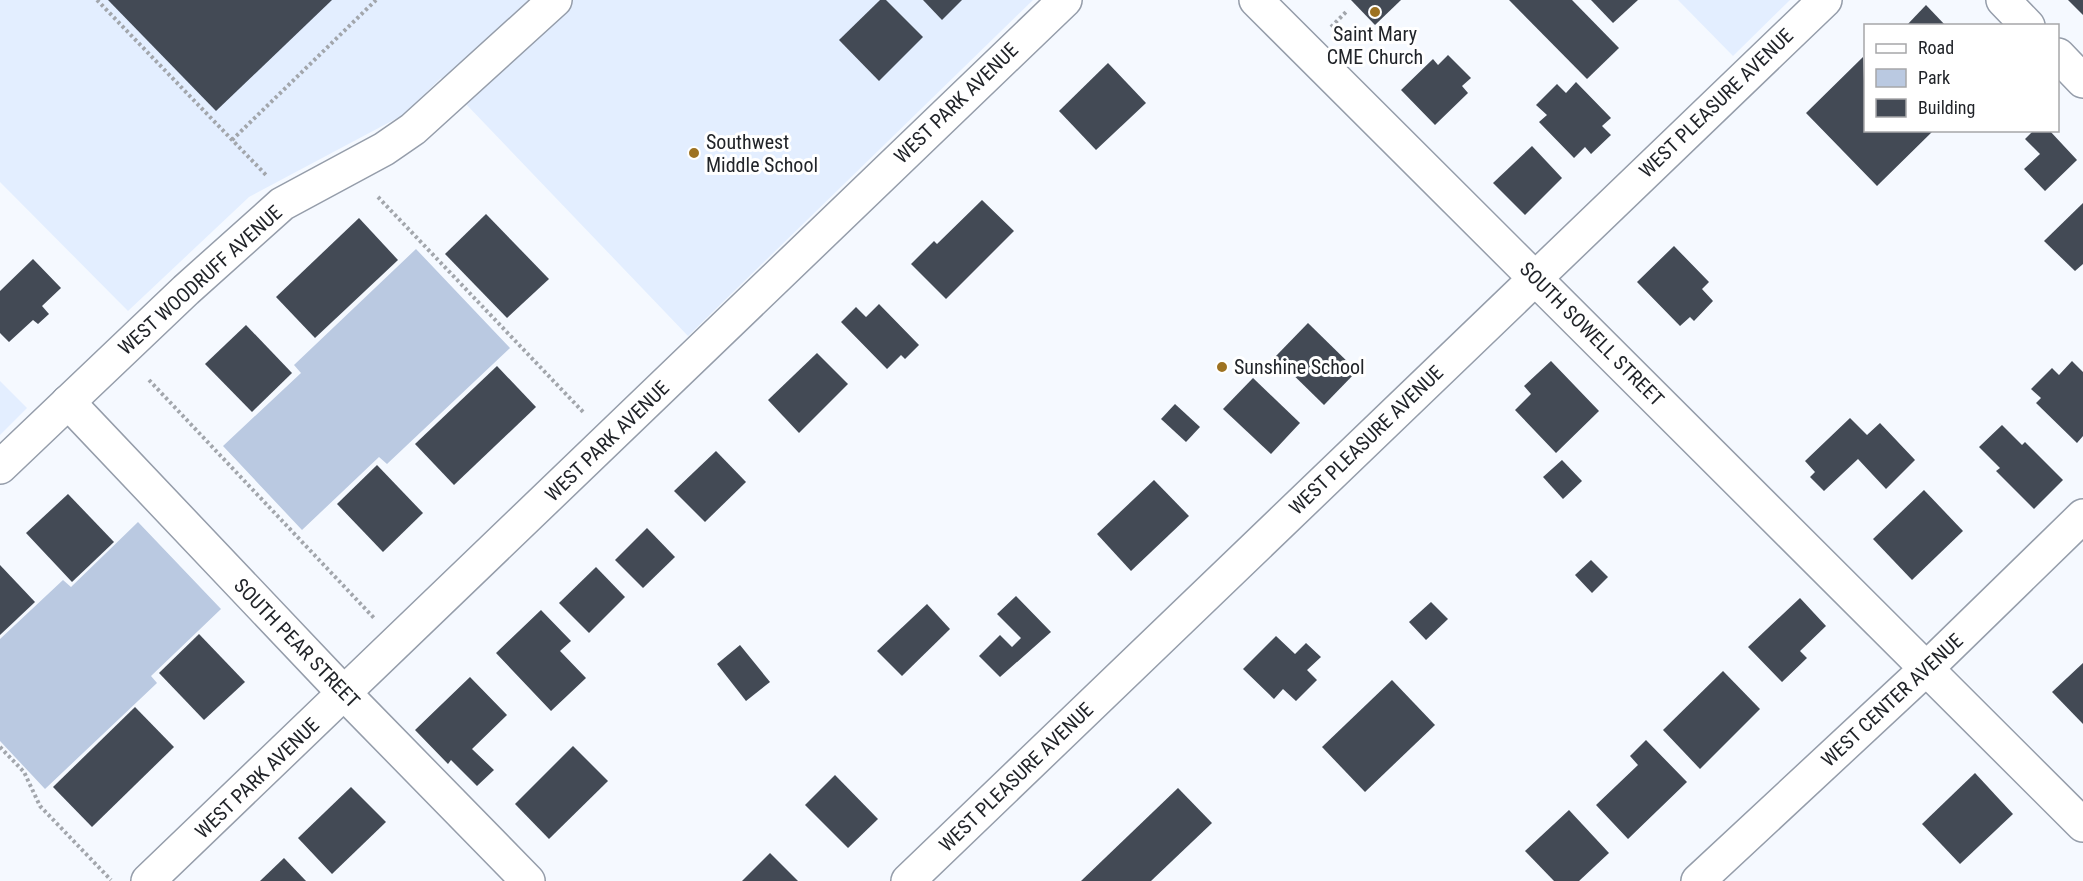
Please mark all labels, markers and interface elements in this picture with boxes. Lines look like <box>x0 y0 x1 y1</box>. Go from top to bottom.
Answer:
marker: Saint Mary CME Church <box>1368 5 1382 19</box>
place label: Saint Mary CME Church <box>1327 22 1423 69</box>
street label: WEST PLEASURE AVENUE <box>1634 23 1798 183</box>
legend <box>1864 24 2059 132</box>
text: Road <box>1918 37 1954 58</box>
street label: WEST PARK AVENUE <box>889 38 1023 168</box>
text: Park <box>1918 67 1950 88</box>
text: Building <box>1918 97 1975 118</box>
place label: Southwest Middle School <box>706 130 818 177</box>
marker: Southwest Middle School <box>687 146 701 160</box>
street label: WEST WOODRUFF AVENUE <box>113 200 287 360</box>
street label: SOUTH SOWELL STREET <box>1515 257 1669 411</box>
place label: Sunshine School <box>1234 355 1365 379</box>
marker: Sunshine School <box>1215 360 1229 374</box>
street label: WEST PLEASURE AVENUE <box>1284 360 1448 520</box>
street label: WEST PARK AVENUE <box>540 376 674 506</box>
street label: SOUTH PEAR STREET <box>229 573 365 713</box>
street label: WEST CENTER AVENUE <box>1816 628 1968 772</box>
street label: WEST PLEASURE AVENUE <box>934 697 1098 857</box>
street label: WEST PARK AVENUE <box>190 713 324 843</box>

